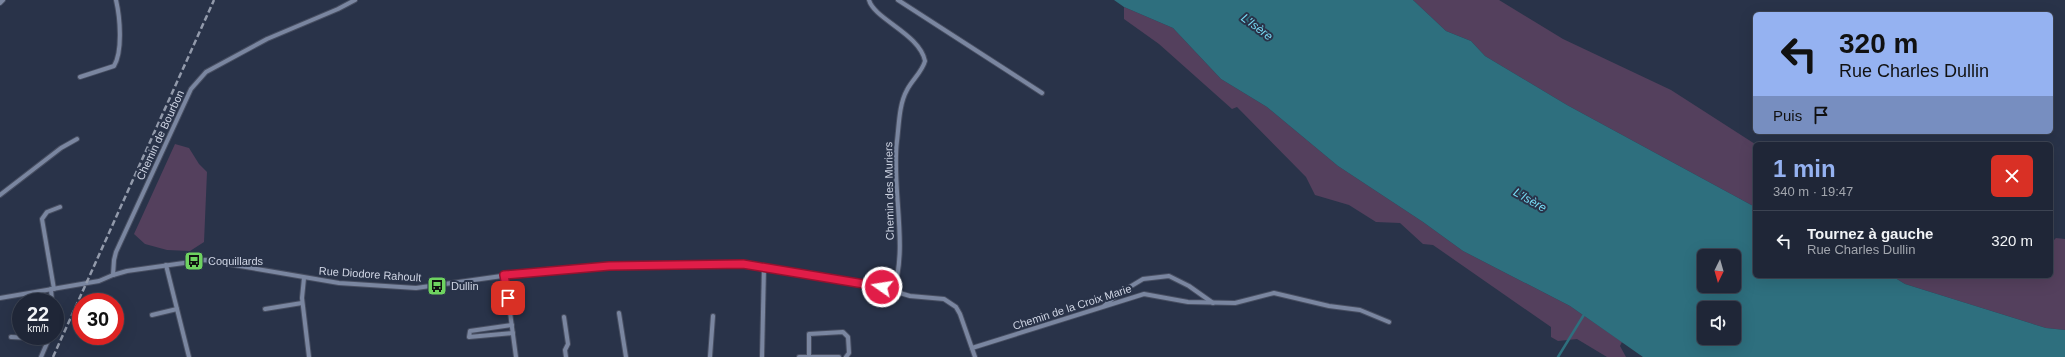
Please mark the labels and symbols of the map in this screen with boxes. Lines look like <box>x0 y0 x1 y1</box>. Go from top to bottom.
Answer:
water label: L'Isère <box>1239 11 1276 44</box>
street label: Chemin de Bourbon <box>134 88 186 182</box>
street label: Chemin des Muriers <box>882 141 896 240</box>
water label: L'Isère <box>1511 185 1549 215</box>
north arrow <box>1697 249 1741 293</box>
bus stop icon: Coquillards <box>183 250 205 272</box>
place label: Coquillards <box>208 255 264 267</box>
street label: Rue Diodore Rahoult <box>318 264 422 284</box>
position arrow <box>861 266 903 308</box>
bus stop icon: Dullin <box>426 275 448 297</box>
place label: Dullin <box>451 280 479 292</box>
pin <box>491 281 525 315</box>
street label: Chemin de la Croix Marie <box>1011 282 1133 332</box>
speed limit sign: 30 <box>72 293 124 345</box>

